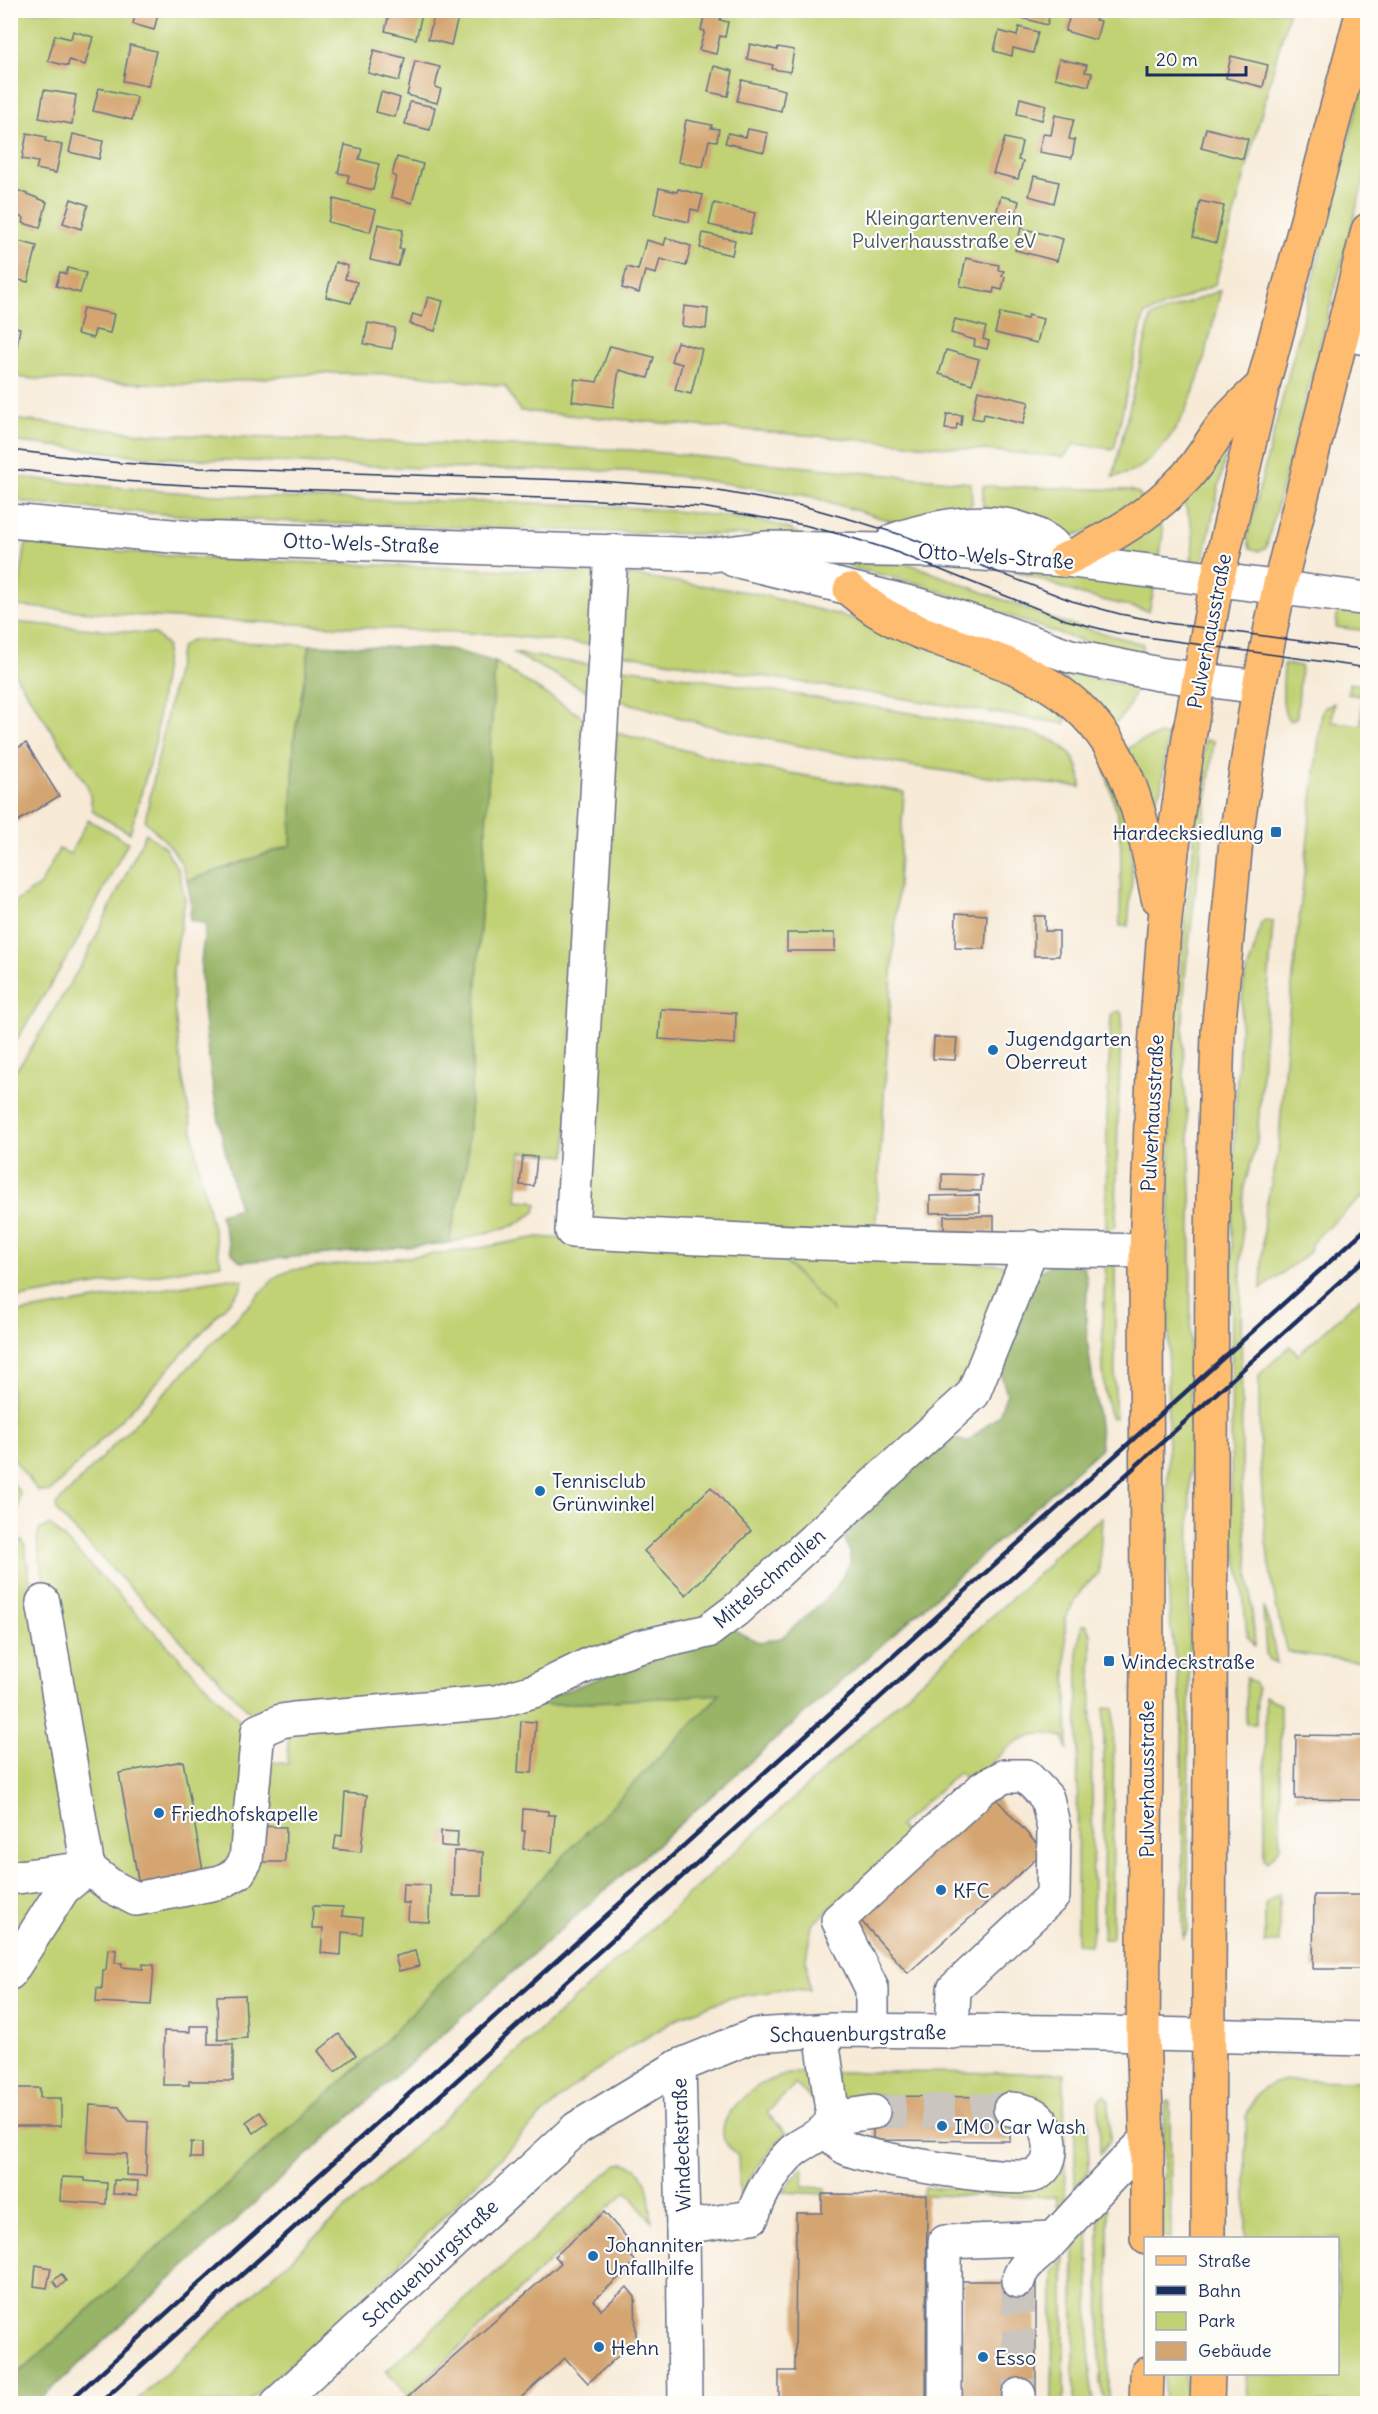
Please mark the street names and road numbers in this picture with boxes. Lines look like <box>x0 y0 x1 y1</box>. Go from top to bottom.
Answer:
street label: Otto-Wels-Straße <box>282 528 440 558</box>
street label: Otto-Wels-Straße <box>917 538 1075 574</box>
street label: Pulverhausstraße <box>1182 551 1236 711</box>
street label: Pulverhausstraße <box>1135 1034 1169 1192</box>
street label: Mittelschmallen <box>708 1523 830 1633</box>
street label: Pulverhausstraße <box>1134 1700 1159 1858</box>
street label: Schauenburgstraße <box>769 2019 947 2047</box>
street label: Windeckstraße <box>666 2078 696 2212</box>
street label: Schauenburgstraße <box>357 2194 503 2332</box>

